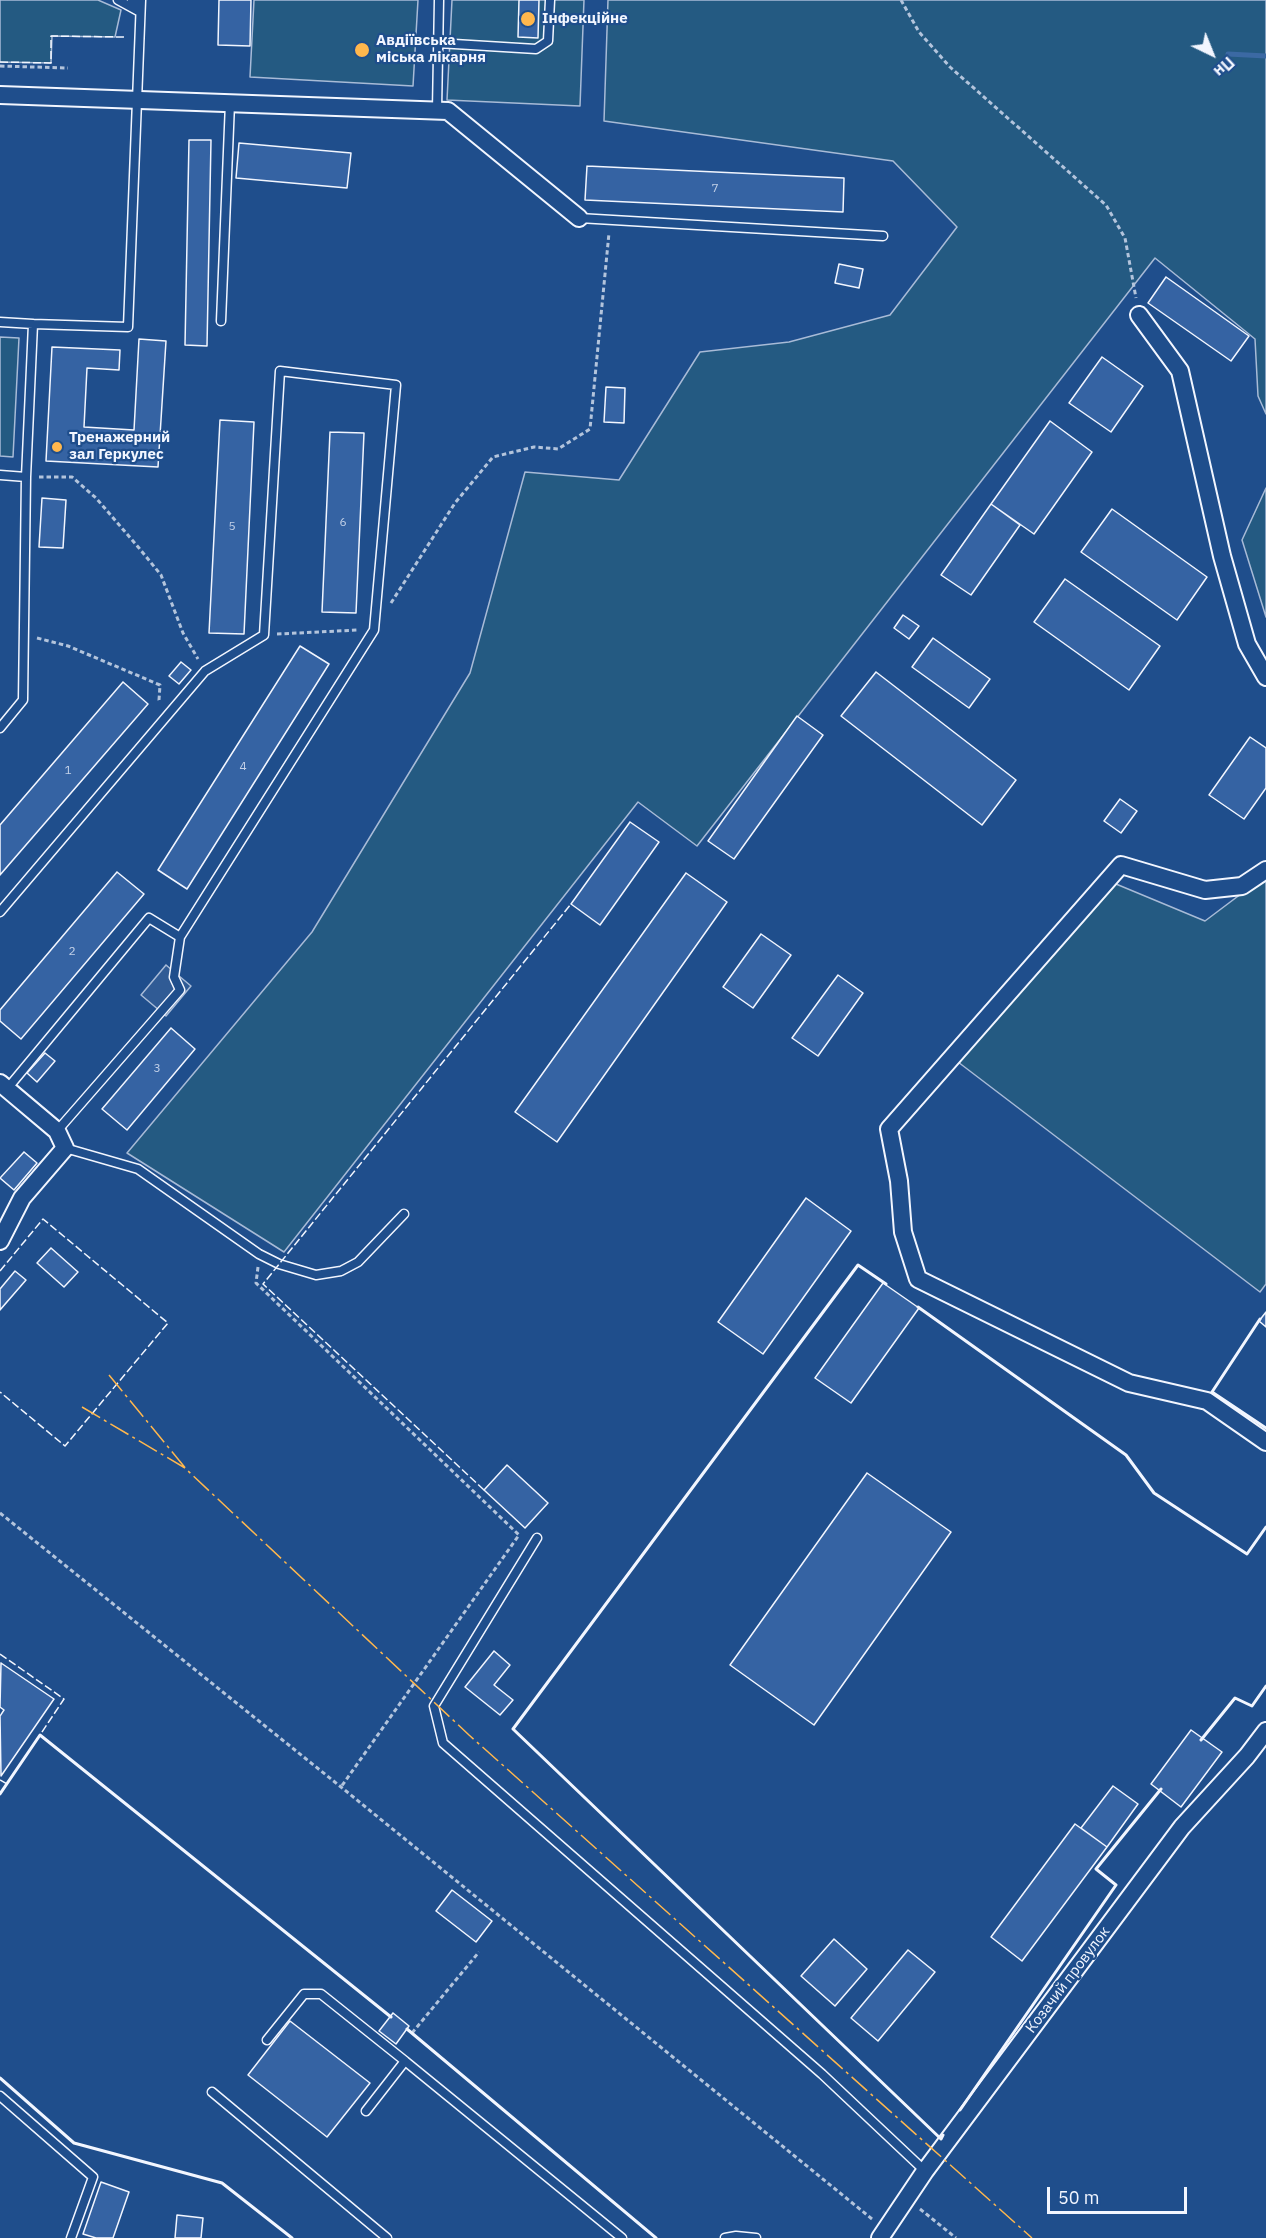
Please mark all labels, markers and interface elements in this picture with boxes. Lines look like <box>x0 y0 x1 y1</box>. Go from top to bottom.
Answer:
marker: Інфекційне <box>519 10 537 28</box>
place label: Інфекційне <box>542 10 628 28</box>
north arrow <box>1182 24 1242 84</box>
place label: Авдіївська міська лікарня <box>376 32 486 67</box>
marker: Авдіївська міська лікарня <box>353 41 371 59</box>
text: Пн <box>1210 53 1239 82</box>
house number: 7 <box>711 182 719 196</box>
place label: Тренажерний зал Геркулес <box>69 429 170 464</box>
marker: Тренажерний зал Геркулес <box>50 440 64 454</box>
house number: 6 <box>339 516 347 530</box>
house number: 5 <box>228 520 236 534</box>
house number: 4 <box>239 760 247 774</box>
house number: 1 <box>64 764 72 778</box>
house number: 2 <box>68 945 76 959</box>
house number: 3 <box>153 1062 161 1076</box>
street label: Козачий провулок <box>1022 1923 1114 2037</box>
scale bar <box>1050 2175 1190 2213</box>
text: 50 m <box>1058 2186 1100 2209</box>

